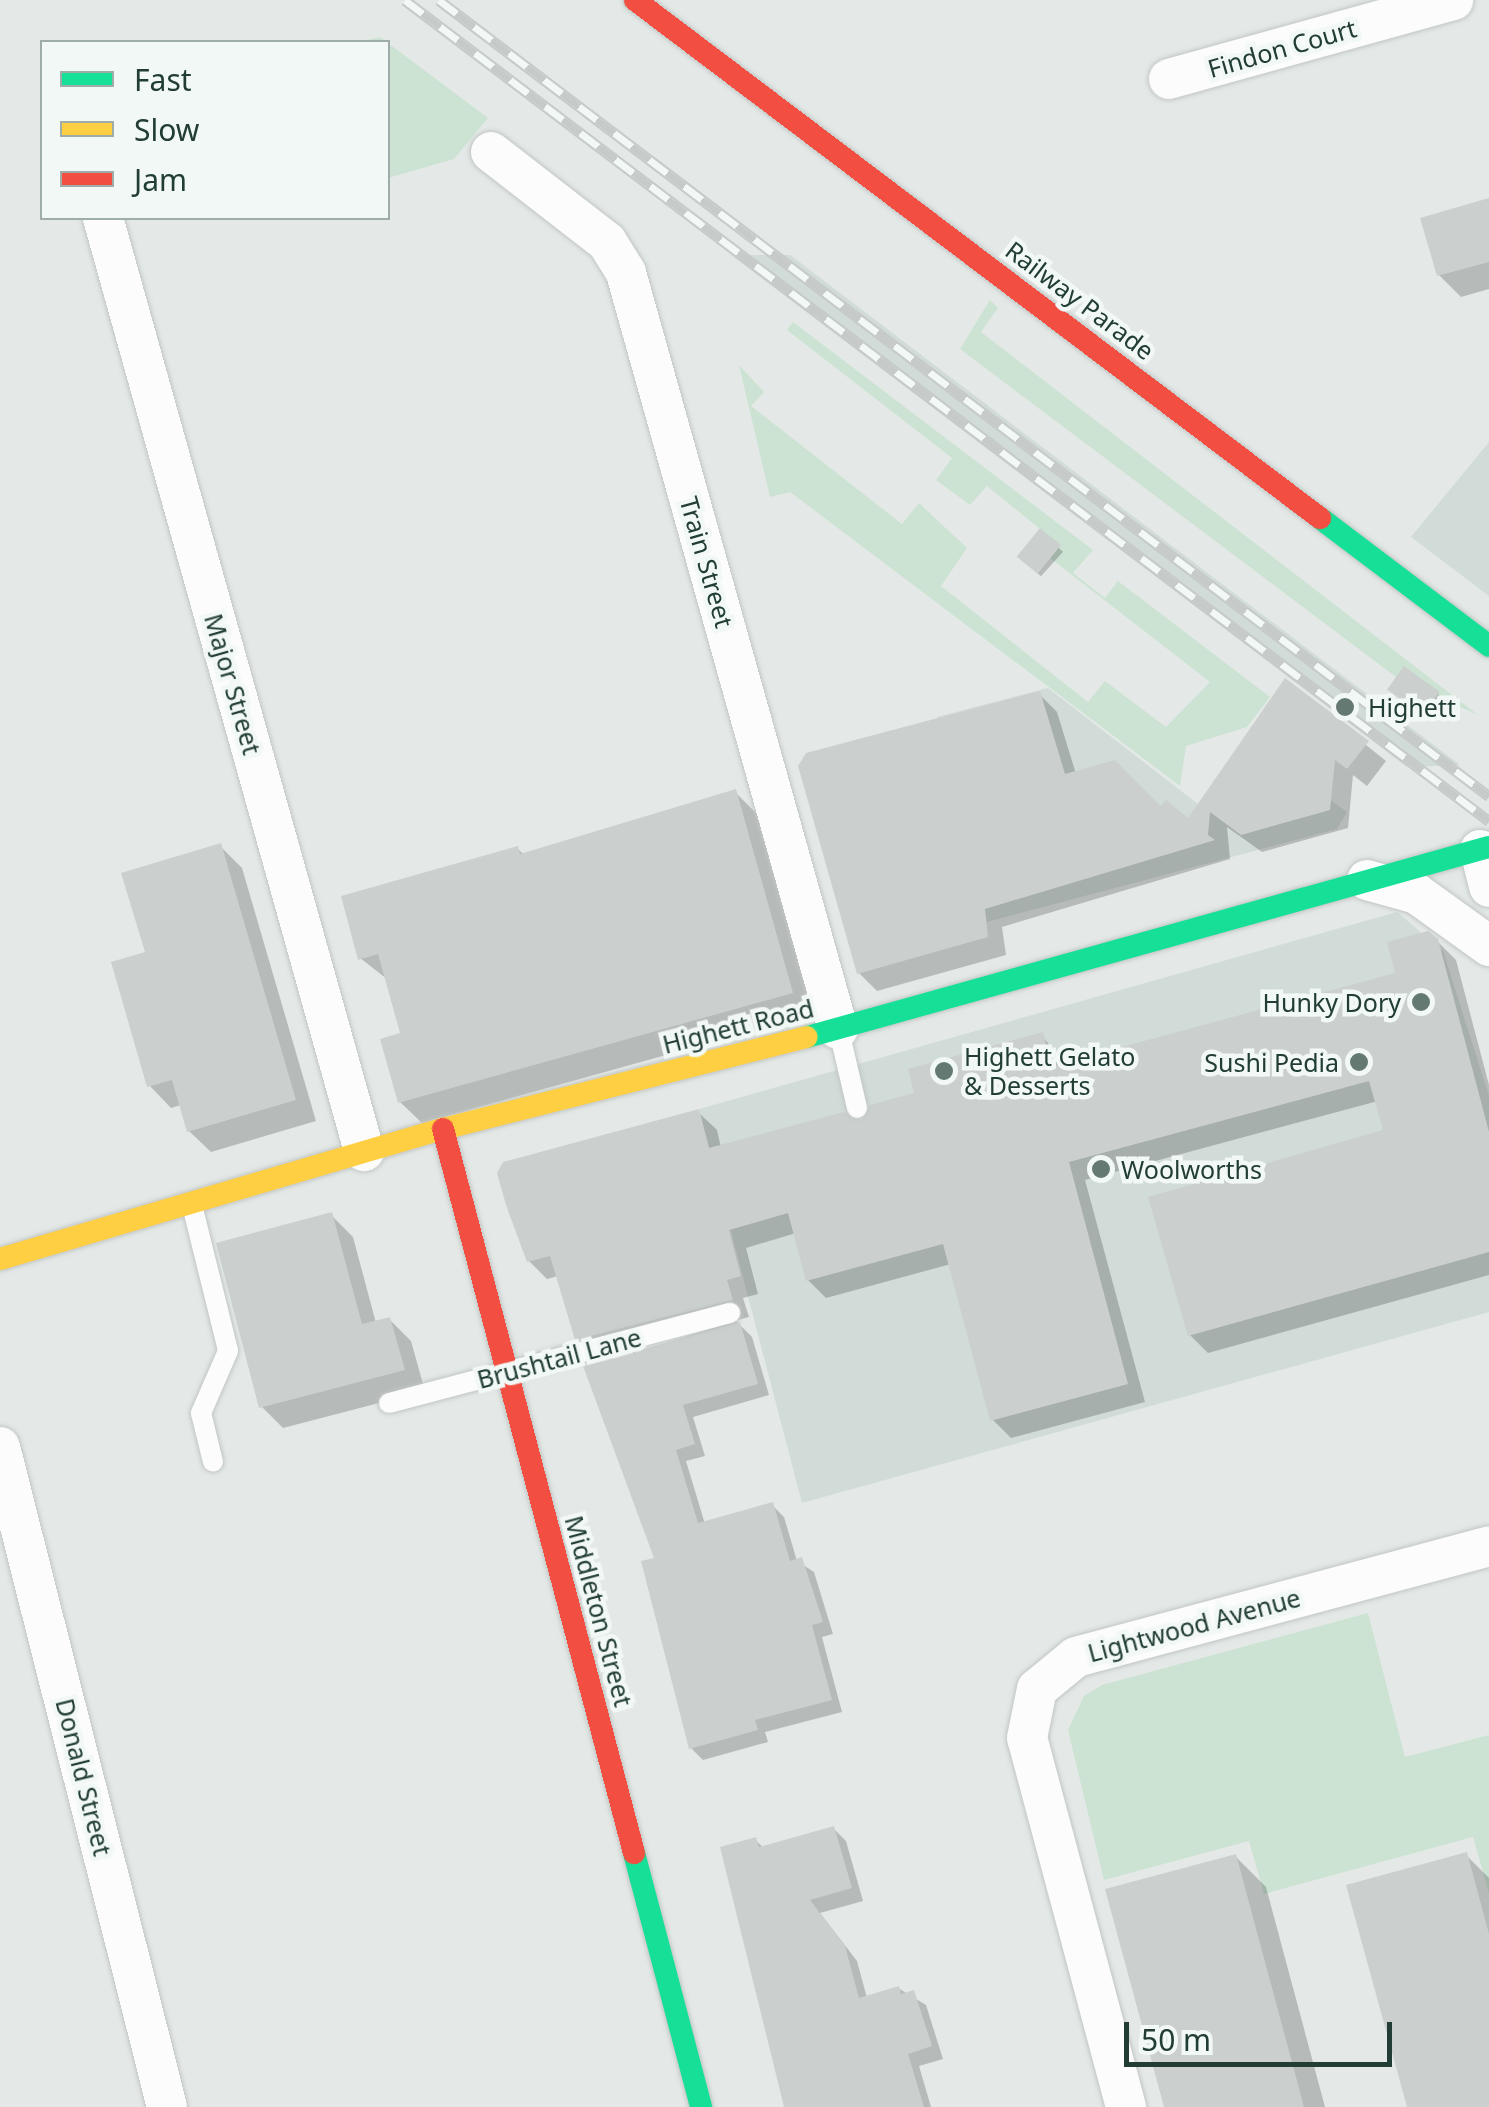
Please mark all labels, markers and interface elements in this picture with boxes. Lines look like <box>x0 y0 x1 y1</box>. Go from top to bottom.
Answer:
street label: Findon Court <box>1204 12 1360 84</box>
legend <box>40 40 390 220</box>
text: Fast <box>134 59 192 100</box>
text: Slow <box>134 109 199 150</box>
text: Jam <box>134 159 187 200</box>
street label: Railway Parade <box>1000 234 1160 366</box>
street label: Train Street <box>674 493 740 631</box>
street label: Major Street <box>199 610 267 758</box>
place label: Highett <box>1368 692 1456 722</box>
marker: Highett <box>1332 694 1358 720</box>
place label: Hunky Dory <box>1263 987 1401 1017</box>
marker: Hunky Dory <box>1410 991 1432 1013</box>
street label: Highett Road <box>659 993 817 1059</box>
place label: Highett Gelato & Desserts <box>964 1042 1135 1101</box>
place label: Sushi Pedia <box>1204 1047 1339 1077</box>
marker: Sushi Pedia <box>1348 1051 1370 1073</box>
marker: Highett Gelato & Desserts <box>933 1060 955 1082</box>
place label: Woolworths <box>1121 1154 1262 1184</box>
marker: Woolworths <box>1090 1158 1112 1180</box>
street label: Brushtail Lane <box>474 1322 644 1394</box>
street label: Middleton Street <box>559 1512 639 1710</box>
street label: Lightwood Avenue <box>1084 1582 1304 1668</box>
street label: Donald Street <box>50 1695 118 1859</box>
scale bar <box>1129 2002 1396 2064</box>
text: 50 m <box>1141 2019 1211 2060</box>

